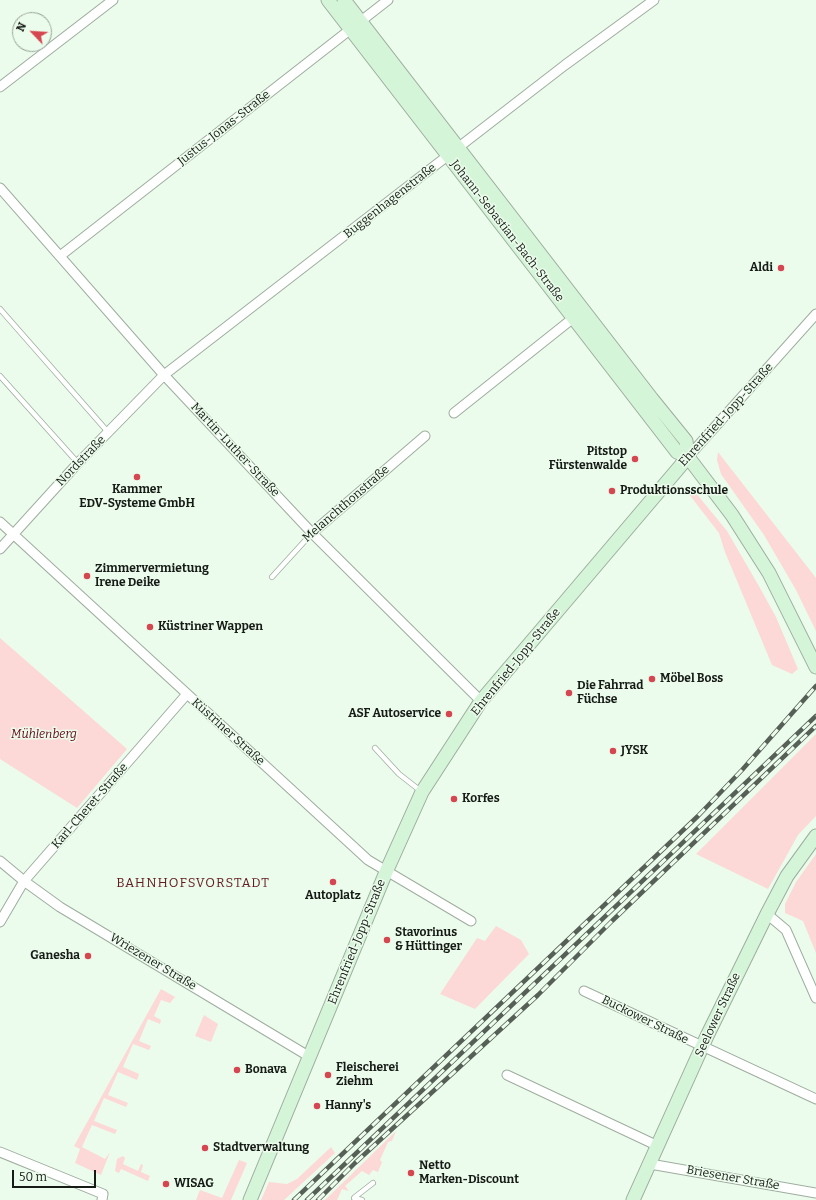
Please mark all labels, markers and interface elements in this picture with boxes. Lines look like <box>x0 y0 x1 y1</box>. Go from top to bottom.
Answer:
north arrow <box>12 12 52 52</box>
text: N <box>14 21 29 34</box>
street label: Justus-Jonas-Straße <box>175 87 273 169</box>
street label: Johann-Sebastian-Bach-Straße <box>447 157 567 305</box>
street label: Buggenhagenstraße <box>341 161 439 241</box>
place label: Aldi <box>750 261 773 275</box>
marker: Aldi <box>776 263 786 273</box>
street label: Ehrenfried-Jopp-Straße <box>676 360 776 470</box>
street label: Martin-Luther-Straße <box>188 400 282 500</box>
street label: Nordstraße <box>54 433 108 489</box>
place label: Pitstop Fürstenwalde <box>549 445 627 473</box>
marker: Pitstop Fürstenwalde <box>630 454 640 464</box>
street label: Melanchthonstraße <box>300 463 392 545</box>
marker: Kammer EDV-Systeme GmbH <box>132 472 142 482</box>
place label: Kammer EDV-Systeme GmbH <box>79 483 195 511</box>
place label: Produktionsschule <box>620 484 728 498</box>
marker: Produktionsschule <box>607 486 617 496</box>
place label: Zimmervermietung Irene Deike <box>95 562 209 590</box>
marker: Zimmervermietung Irene Deike <box>82 571 92 581</box>
street label: Ehrenfried-Jopp-Straße <box>468 605 564 719</box>
place label: Küstriner Wappen <box>158 620 263 634</box>
marker: Küstriner Wappen <box>145 622 155 632</box>
place label: Möbel Boss <box>660 672 723 686</box>
marker: Möbel Boss <box>647 674 657 684</box>
place label: Die Fahrrad Füchse <box>577 679 644 707</box>
marker: Die Fahrrad Füchse <box>564 688 574 698</box>
street label: Küstriner Straße <box>188 695 268 769</box>
place label: ASF Autoservice <box>348 707 441 721</box>
marker: ASF Autoservice <box>444 709 454 719</box>
park label: Mühlenberg <box>11 728 77 742</box>
place label: JYSK <box>621 744 648 758</box>
marker: JYSK <box>608 746 618 756</box>
street label: Karl-Cheret-Straße <box>49 760 131 852</box>
place label: Korfes <box>462 792 500 806</box>
marker: Korfes <box>449 794 459 804</box>
district label: BAHNHOFSVORSTADT <box>116 875 270 891</box>
street label: Ehrenfried-Jopp-Straße <box>325 877 389 1007</box>
marker: Autoplatz <box>328 877 338 887</box>
place label: Autoplatz <box>305 889 361 903</box>
place label: Stavorinus & Hüttinger <box>395 926 462 954</box>
street label: Wriezener Straße <box>107 930 199 994</box>
marker: Stavorinus & Hüttinger <box>382 935 392 945</box>
place label: Ganesha <box>30 949 80 963</box>
marker: Ganesha <box>83 951 93 961</box>
street label: Seelower Straße <box>692 971 744 1059</box>
street label: Buckower Straße <box>599 993 691 1047</box>
place label: Fleischerei Ziehm <box>336 1061 399 1089</box>
place label: Bonava <box>245 1063 287 1077</box>
marker: Bonava <box>232 1065 242 1075</box>
marker: Fleischerei Ziehm <box>323 1070 333 1080</box>
place label: Hanny's <box>325 1099 371 1113</box>
marker: Hanny's <box>312 1101 322 1111</box>
place label: Stadtverwaltung <box>213 1141 309 1155</box>
marker: Stadtverwaltung <box>200 1143 210 1153</box>
place label: Netto Marken-Discount <box>419 1159 519 1187</box>
scale bar <box>14 1162 98 1188</box>
street label: Briesener Straße <box>685 1163 781 1193</box>
marker: Netto Marken-Discount <box>406 1168 416 1178</box>
text: 50 m <box>19 1170 47 1184</box>
place label: WISAG <box>174 1177 214 1191</box>
marker: WISAG <box>161 1179 171 1189</box>

